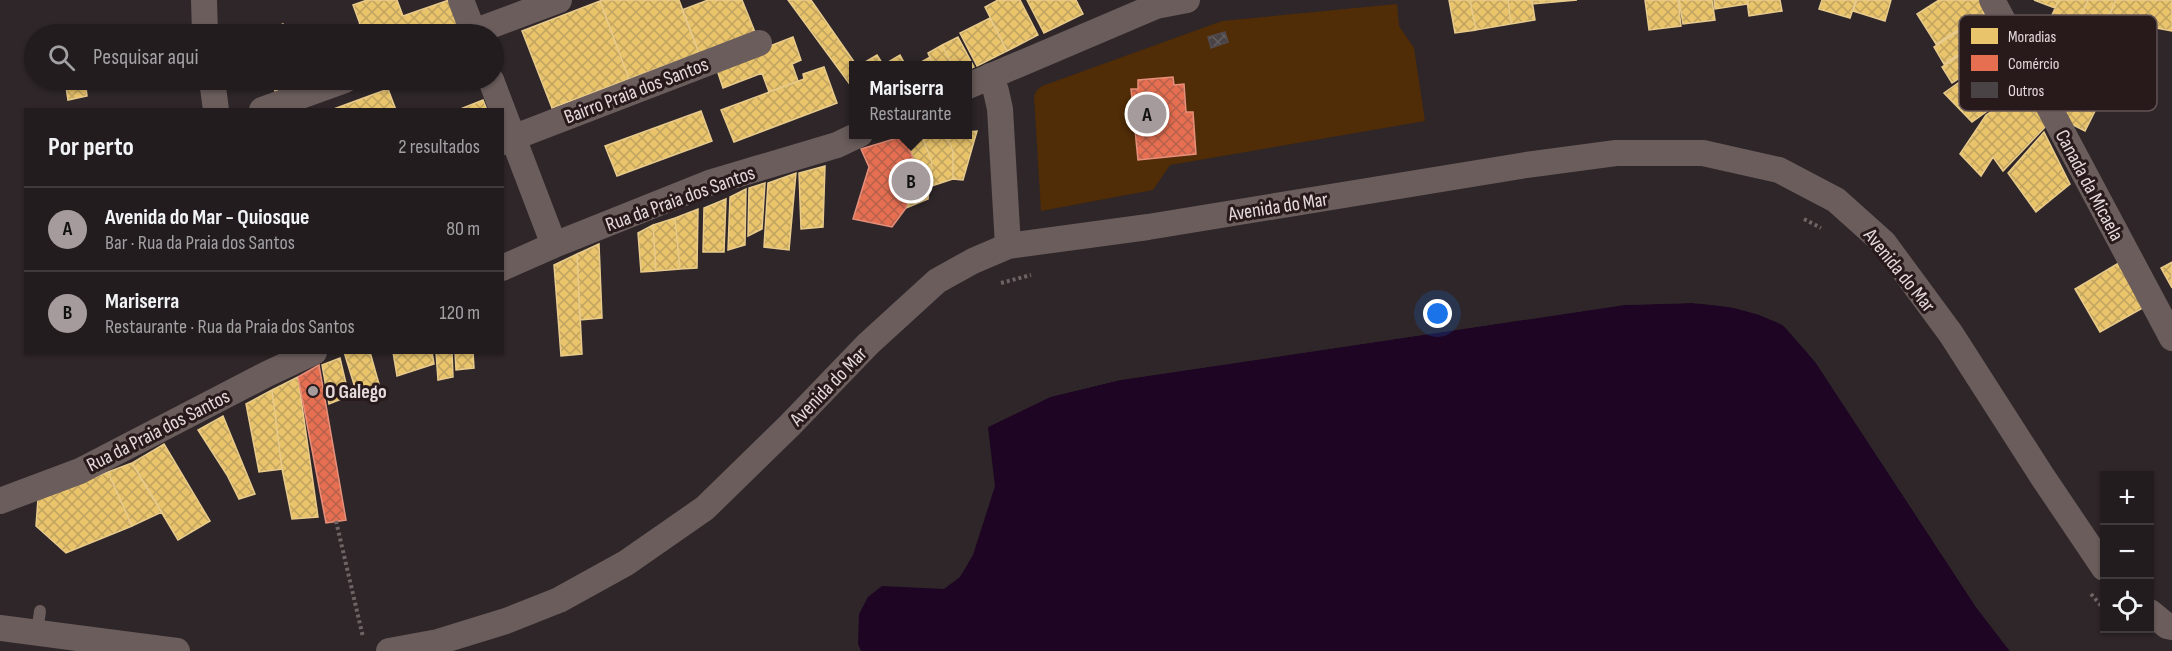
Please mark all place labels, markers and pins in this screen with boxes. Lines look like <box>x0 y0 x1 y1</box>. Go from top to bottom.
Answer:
pin: A <box>1128 92 1166 136</box>
pin: B <box>892 158 930 204</box>
place label: O Galego <box>325 380 387 404</box>
marker: O Galego <box>306 384 320 398</box>

